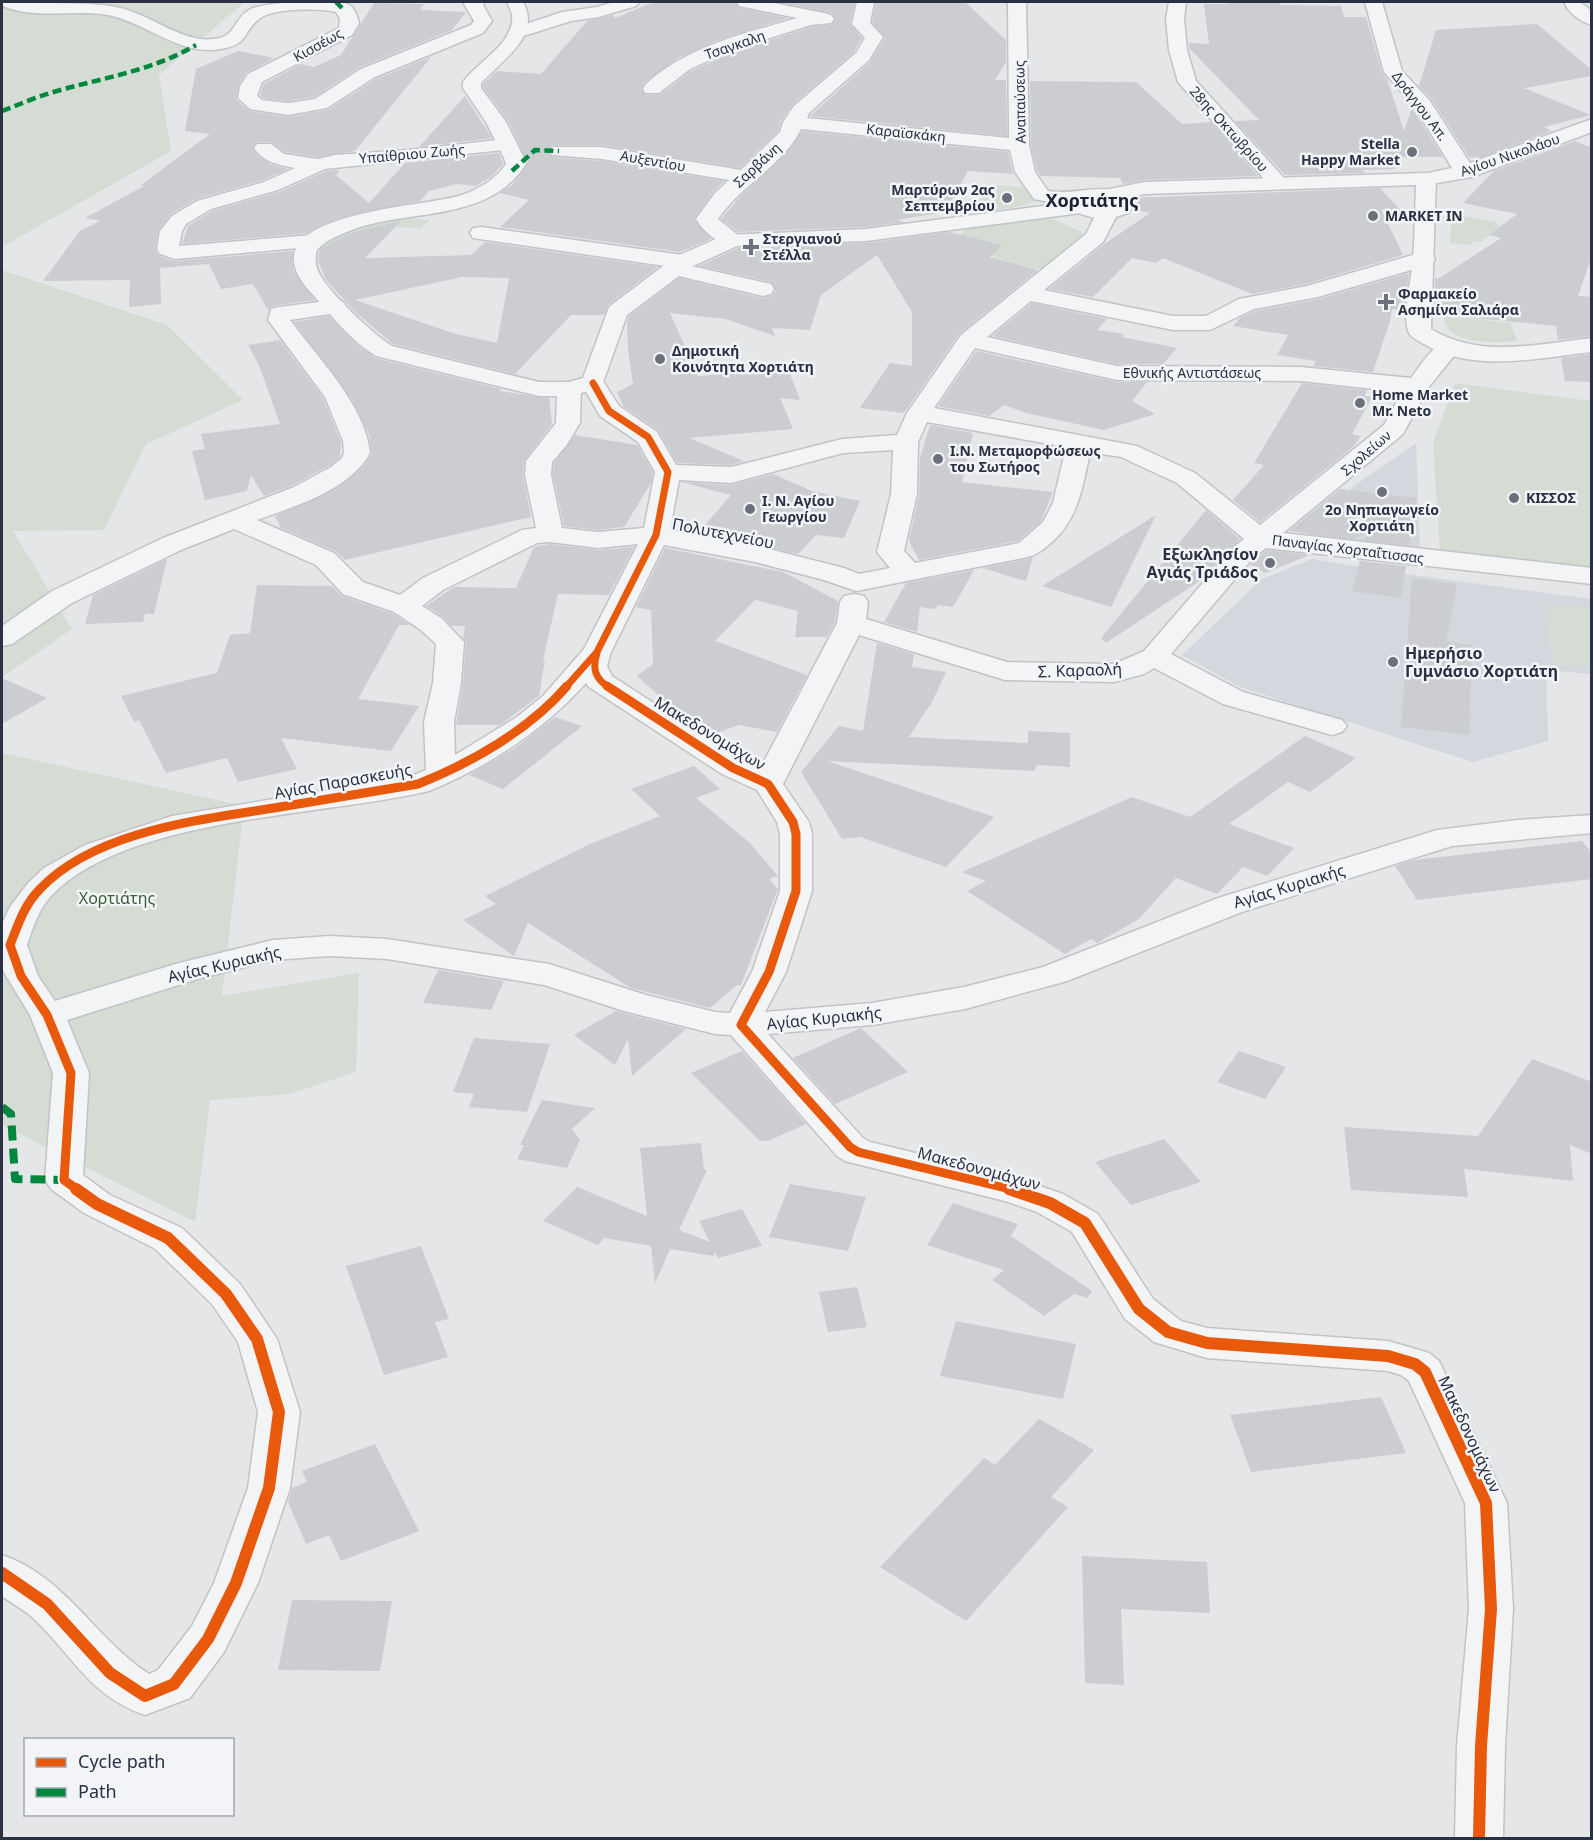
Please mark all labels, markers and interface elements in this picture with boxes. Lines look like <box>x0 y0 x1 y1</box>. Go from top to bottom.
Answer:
street label: Κισσέως <box>289 23 346 66</box>
street label: Τσαγκαλη <box>702 25 768 64</box>
street label: Αναπαύσεως <box>1009 60 1030 144</box>
street label: Δράγγου Απ. <box>1388 67 1453 144</box>
street label: 28ης Οκτωβρίου <box>1186 82 1273 176</box>
street label: Καραϊσκάκη <box>865 119 947 146</box>
street label: Αγίου Νικολάου <box>1457 129 1562 181</box>
place label: Stella Happy Market <box>1301 134 1400 169</box>
street label: Σαρβάνη <box>729 138 784 191</box>
street label: Υπαίθριου Ζωής <box>358 139 466 168</box>
street label: Αυξεντίου <box>619 145 687 176</box>
marker: Stella Happy Market <box>1405 145 1419 159</box>
place label: Μαρτύρων 2ας Σεπτεμβρίου <box>891 180 995 215</box>
district label: Χορτιάτης <box>1045 188 1139 212</box>
marker: Μαρτύρων 2ας Σεπτεμβρίου <box>1000 191 1014 205</box>
place label: MARKET IN <box>1385 206 1463 225</box>
marker: MARKET IN <box>1366 209 1380 223</box>
place label: Στεργιανού Στέλλα <box>763 229 842 264</box>
marker: Στεργιανού Στέλλα <box>744 240 758 254</box>
place label: Φαρμακείο Ασημίνα Σαλιάρα <box>1398 284 1519 319</box>
marker: Φαρμακείο Ασημίνα Σαλιάρα <box>1379 295 1393 309</box>
place label: Δημοτική Κοινότητα Χορτιάτη <box>672 341 814 376</box>
marker: Δημοτική Κοινότητα Χορτιάτη <box>653 352 667 366</box>
street label: Εθνικής Αντιστάσεως <box>1123 363 1261 382</box>
place label: Home Market Mr. Neto <box>1372 385 1468 420</box>
marker: Home Market Mr. Neto <box>1353 396 1367 410</box>
street label: Σχολείων <box>1337 426 1395 480</box>
place label: I.N. Μεταμορφώσεως του Σωτήρος <box>950 441 1101 476</box>
marker: I.N. Μεταμορφώσεως του Σωτήρος <box>931 452 945 466</box>
marker: 2ο Νηπιαγωγείο Χορτιάτη <box>1375 485 1389 499</box>
place label: ΚΙΣΣΟΣ <box>1526 488 1576 507</box>
place label: Ι. Ν. Αγίου Γεωργίου <box>762 491 835 526</box>
marker: ΚΙΣΣΟΣ <box>1507 491 1521 505</box>
place label: 2ο Νηπιαγωγείο Χορτιάτη <box>1325 500 1439 535</box>
marker: Ι. Ν. Αγίου Γεωργίου <box>743 502 757 516</box>
street label: Πολυτεχνείου <box>670 512 776 554</box>
street label: Παναγίας Χορταΐτισσας <box>1271 530 1425 567</box>
place label: Εξωκλησίον Αγιάς Τριάδος <box>1146 543 1258 583</box>
marker: Εξωκλησίον Αγιάς Τριάδος <box>1263 556 1277 570</box>
place label: Ημερήσιο Γυμνάσιο Χορτιάτη <box>1405 642 1558 682</box>
marker: Ημερήσιο Γυμνάσιο Χορτιάτη <box>1386 655 1400 669</box>
street label: Σ. Καραολή <box>1038 658 1122 682</box>
street label: Μακεδονομάχων <box>650 691 770 775</box>
street label: Αγίας Παρασκευής <box>273 758 414 804</box>
street label: Αγίας Κυριακής <box>1231 859 1348 913</box>
park label: Χορτιάτης <box>79 887 155 909</box>
street label: Αγίας Κυριακής <box>165 940 283 988</box>
street label: Αγίας Κυριακής <box>765 1001 883 1035</box>
street label: Μακεδονομάχων <box>915 1141 1043 1195</box>
street label: Μακεδονομάχων <box>1433 1372 1507 1496</box>
legend <box>24 1738 234 1816</box>
text: Cycle path <box>78 1749 165 1773</box>
text: Path <box>78 1779 117 1803</box>

